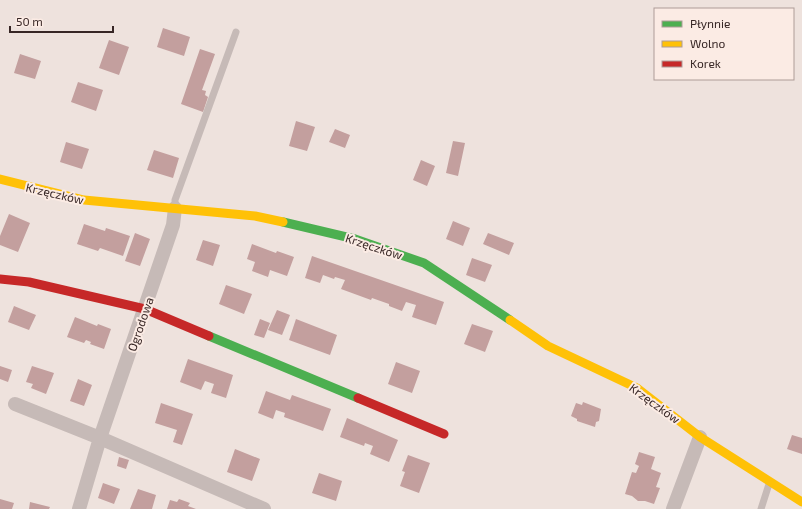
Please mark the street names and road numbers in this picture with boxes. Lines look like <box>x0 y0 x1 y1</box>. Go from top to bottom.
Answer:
street label: Krzęczków <box>25 180 85 206</box>
street label: Krzęczków <box>344 230 404 262</box>
street label: Ogrodowa <box>124 295 156 353</box>
street label: Krzęczków <box>627 380 683 426</box>

